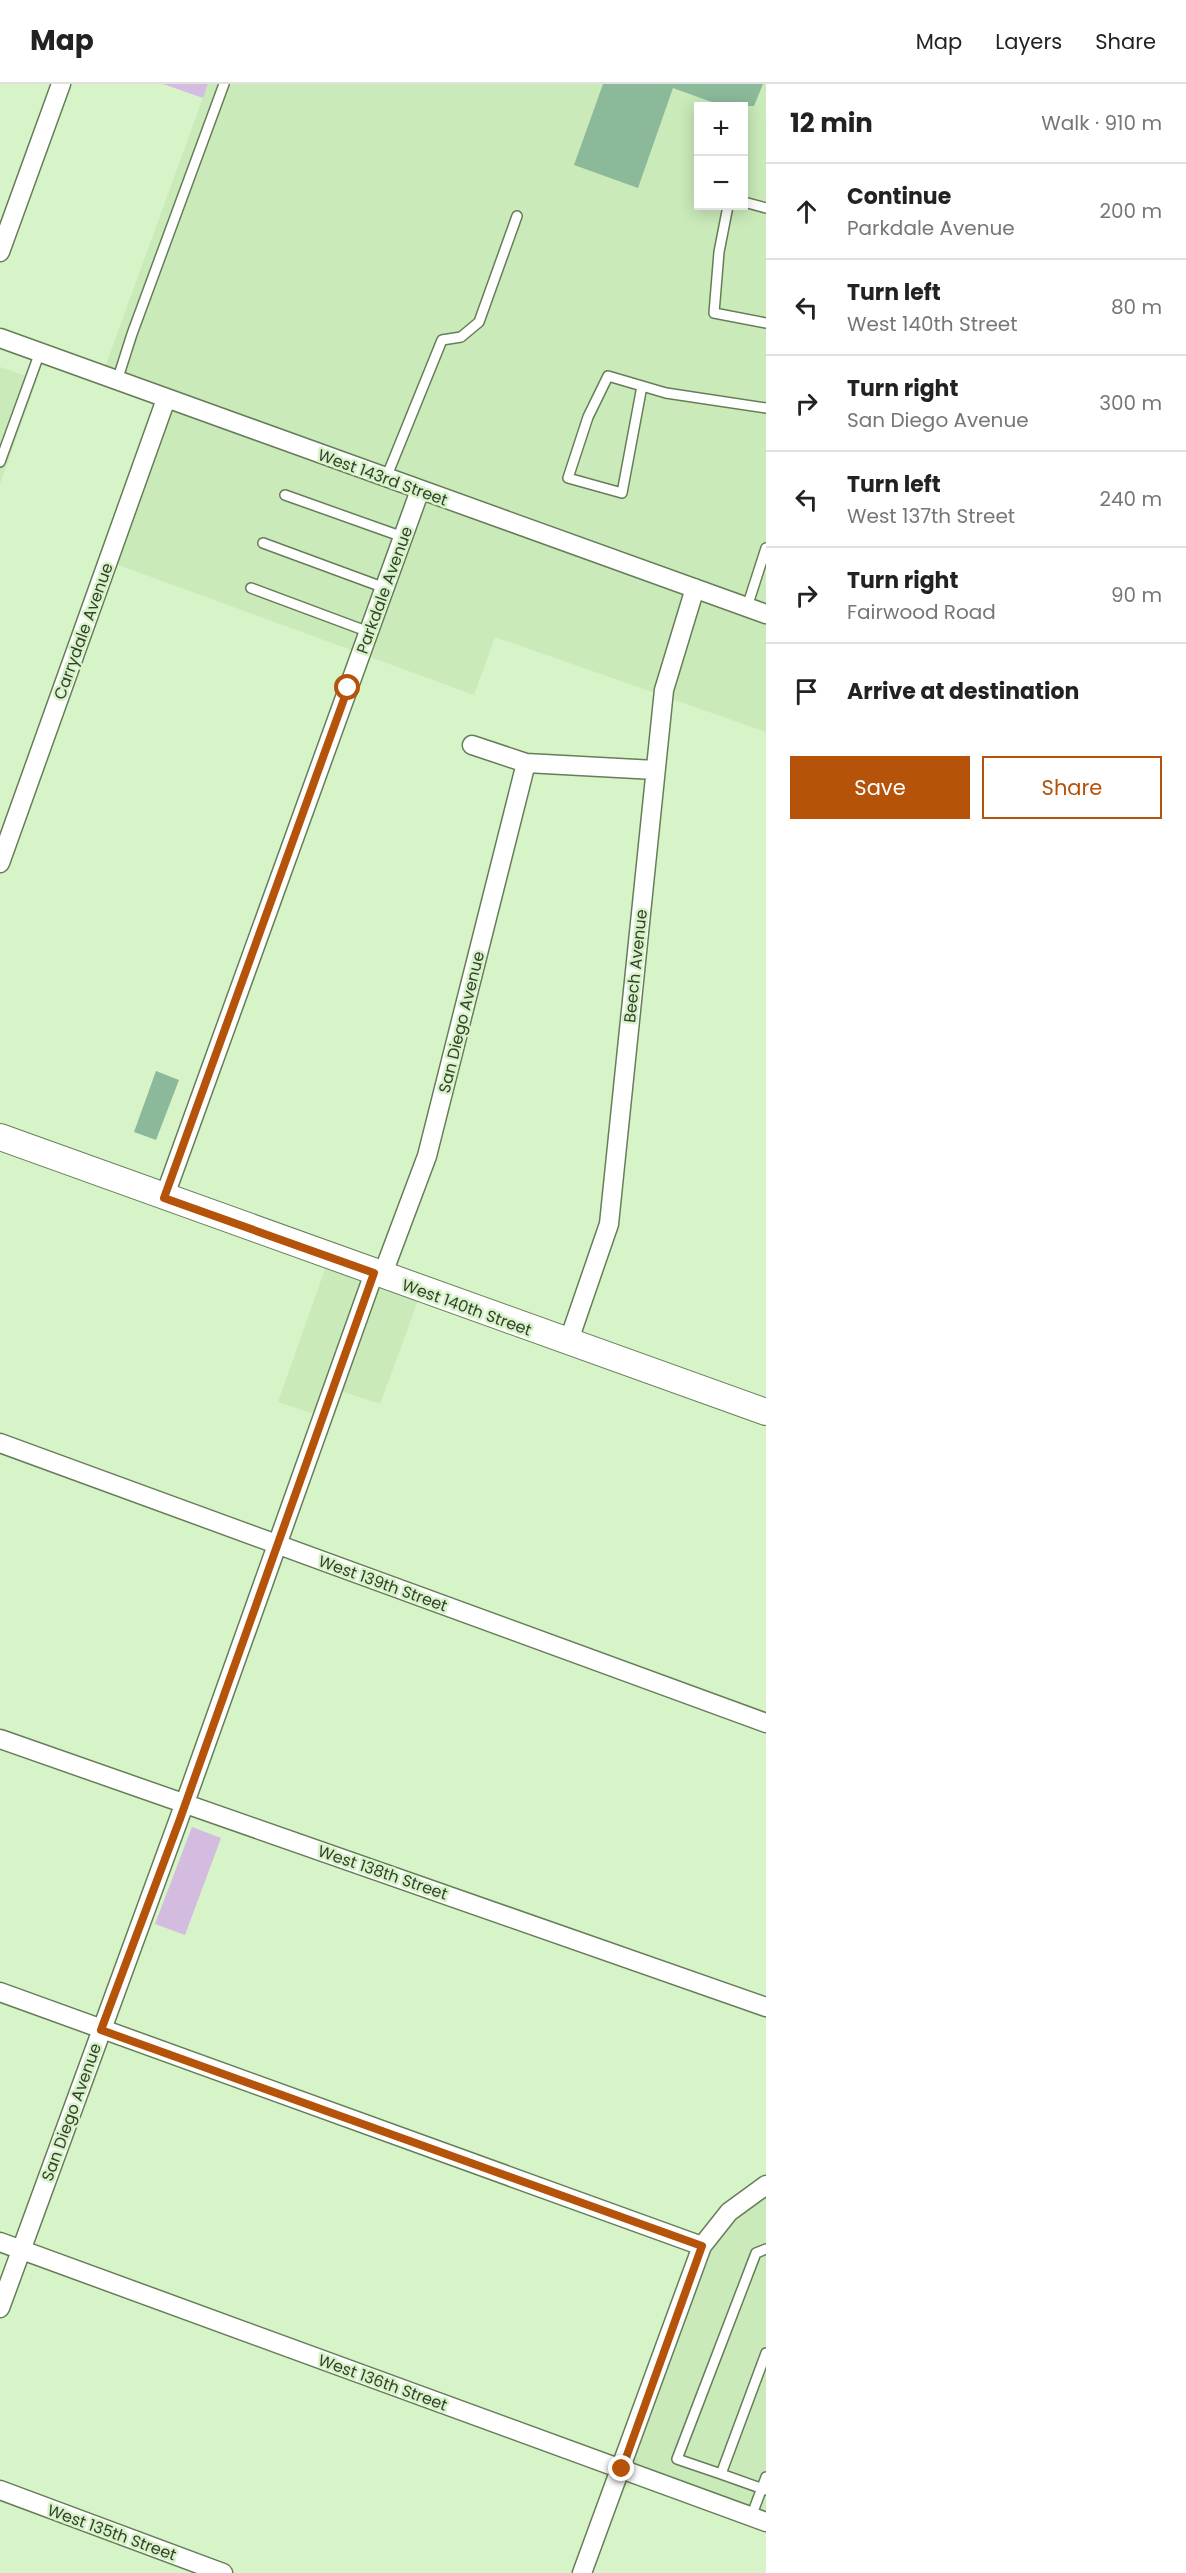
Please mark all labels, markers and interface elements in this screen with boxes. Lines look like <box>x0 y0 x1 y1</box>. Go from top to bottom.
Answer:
text: Map <box>30 21 94 60</box>
text: Map <box>916 27 962 56</box>
text: Layers <box>995 27 1062 56</box>
text: Share <box>1095 27 1156 56</box>
map controls <box>694 102 748 210</box>
button: + <box>694 102 748 156</box>
text: 12 min <box>790 105 873 141</box>
text: Walk · 910 m <box>1041 109 1162 137</box>
button: − <box>694 156 748 210</box>
text: Continue <box>847 181 951 212</box>
icon: ahead <box>790 195 823 228</box>
text: 200 m <box>1099 197 1162 225</box>
text: Parkdale Avenue <box>847 214 1015 242</box>
text: Turn left <box>847 277 941 308</box>
icon: left <box>790 291 823 324</box>
text: 80 m <box>1111 293 1162 321</box>
text: West 140th Street <box>847 310 1018 338</box>
text: Turn right <box>847 373 958 404</box>
icon: right <box>790 387 823 420</box>
text: 300 m <box>1099 389 1162 417</box>
text: San Diego Avenue <box>847 406 1029 434</box>
street label: West 143rd Street <box>315 443 451 512</box>
text: Turn left <box>847 469 941 500</box>
icon: left <box>790 483 823 516</box>
text: 240 m <box>1099 485 1162 513</box>
text: West 137th Street <box>847 502 1015 530</box>
street label: Parkdale Avenue <box>351 523 418 657</box>
street label: Carrydale Avenue <box>48 560 119 703</box>
text: Turn right <box>847 565 958 596</box>
icon: right <box>790 579 823 612</box>
text: 90 m <box>1111 581 1162 609</box>
text: Fairwood Road <box>847 598 996 626</box>
route start <box>334 674 360 700</box>
icon: arrive <box>790 675 823 708</box>
text: Arrive at destination <box>847 676 1079 707</box>
button: Save <box>790 756 970 819</box>
button: Share <box>982 756 1162 819</box>
street label: Beech Avenue <box>618 908 653 1024</box>
street label: San Diego Avenue <box>433 949 490 1095</box>
street label: West 140th Street <box>399 1273 535 1342</box>
street label: West 139th Street <box>315 1549 451 1618</box>
street label: West 138th Street <box>315 1839 451 1906</box>
street label: San Diego Avenue <box>36 2040 107 2184</box>
street label: West 136th Street <box>315 2348 451 2417</box>
route end <box>608 2455 634 2481</box>
street label: West 135th Street <box>44 2498 180 2567</box>

